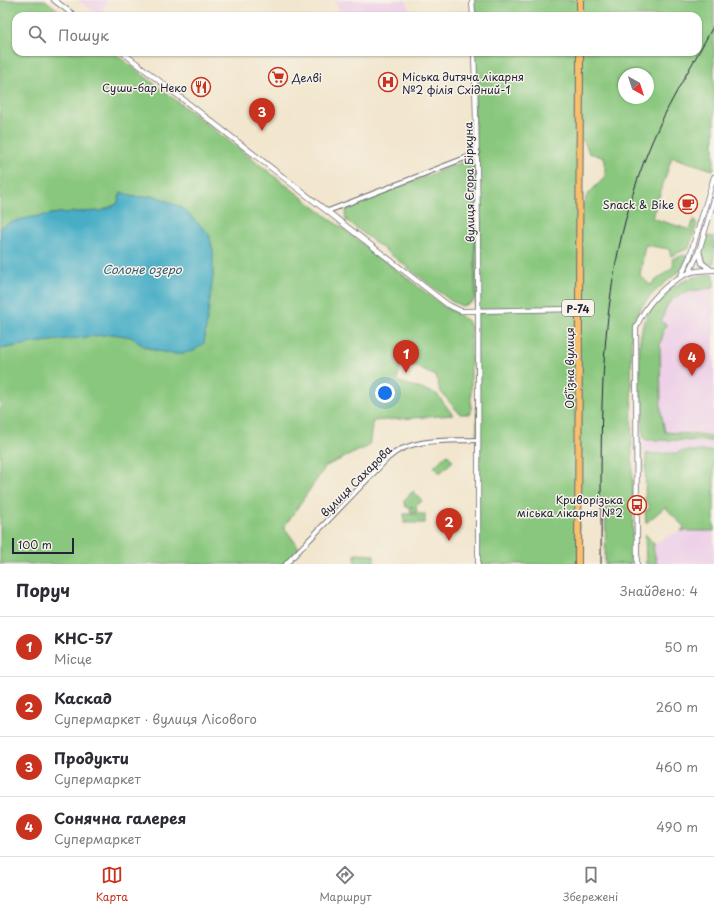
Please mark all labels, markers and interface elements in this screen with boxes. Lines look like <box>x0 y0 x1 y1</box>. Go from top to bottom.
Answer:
search box <box>12 12 702 56</box>
icon: search <box>26 23 48 45</box>
text: Пошук <box>58 23 109 46</box>
supermarket icon: Делві <box>267 66 289 88</box>
place label: Міська дитяча лікарня №2 філія Східний-1 <box>402 68 524 98</box>
north arrow <box>618 68 654 104</box>
place label: Делві <box>291 69 322 86</box>
hospital icon: Міська дитяча лікарня №2 філія Східний-1 <box>377 71 399 93</box>
restaurant icon: Суши-бар Неко <box>190 76 212 98</box>
place label: Суши-бар Неко <box>102 79 187 96</box>
pin: 3 <box>249 98 275 131</box>
street label: вулиця Єгора Біркуна <box>459 121 479 242</box>
cafe icon: Snack & Bike <box>677 193 699 215</box>
place label: Snack & Bike <box>603 196 674 213</box>
water label: Солоне озеро <box>102 260 183 278</box>
road number: Р-74 <box>562 300 594 316</box>
street label: Обʼїзна вулиця <box>561 327 578 409</box>
pin: 1 <box>393 340 419 373</box>
pin: 4 <box>679 343 705 376</box>
your location <box>375 383 395 403</box>
street label: вулиця Сахарова <box>316 441 396 521</box>
place label: Криворізька міська лікарня №2 <box>517 491 623 521</box>
bus stop icon: Криворізька міська лікарня №2 <box>626 494 648 516</box>
pin: 2 <box>436 508 462 541</box>
scale bar <box>12 536 74 555</box>
text: 100 m <box>18 536 52 553</box>
text: Поруч <box>16 577 70 603</box>
text: Знайдено: 4 <box>620 581 698 600</box>
text: КНС-57 <box>54 626 113 649</box>
text: 1 <box>26 637 32 656</box>
text: 50 m <box>664 637 698 656</box>
text: Місце <box>54 649 92 668</box>
text: Каскад <box>54 686 112 709</box>
text: 2 <box>24 697 34 716</box>
text: 260 m <box>656 697 698 716</box>
text: Супермаркет · вулиця Лісового <box>54 709 257 728</box>
text: Продукти <box>54 746 129 769</box>
text: 3 <box>25 757 33 776</box>
text: 460 m <box>655 757 698 776</box>
text: Супермаркет <box>54 769 141 788</box>
text: Сонячна галерея <box>54 806 186 829</box>
text: 4 <box>25 817 33 836</box>
text: 490 m <box>656 817 698 836</box>
text: Супермаркет <box>54 829 141 848</box>
tab: Карта <box>96 864 128 905</box>
tab: Маршрут <box>319 864 372 905</box>
tab: Збережені <box>563 864 618 905</box>

